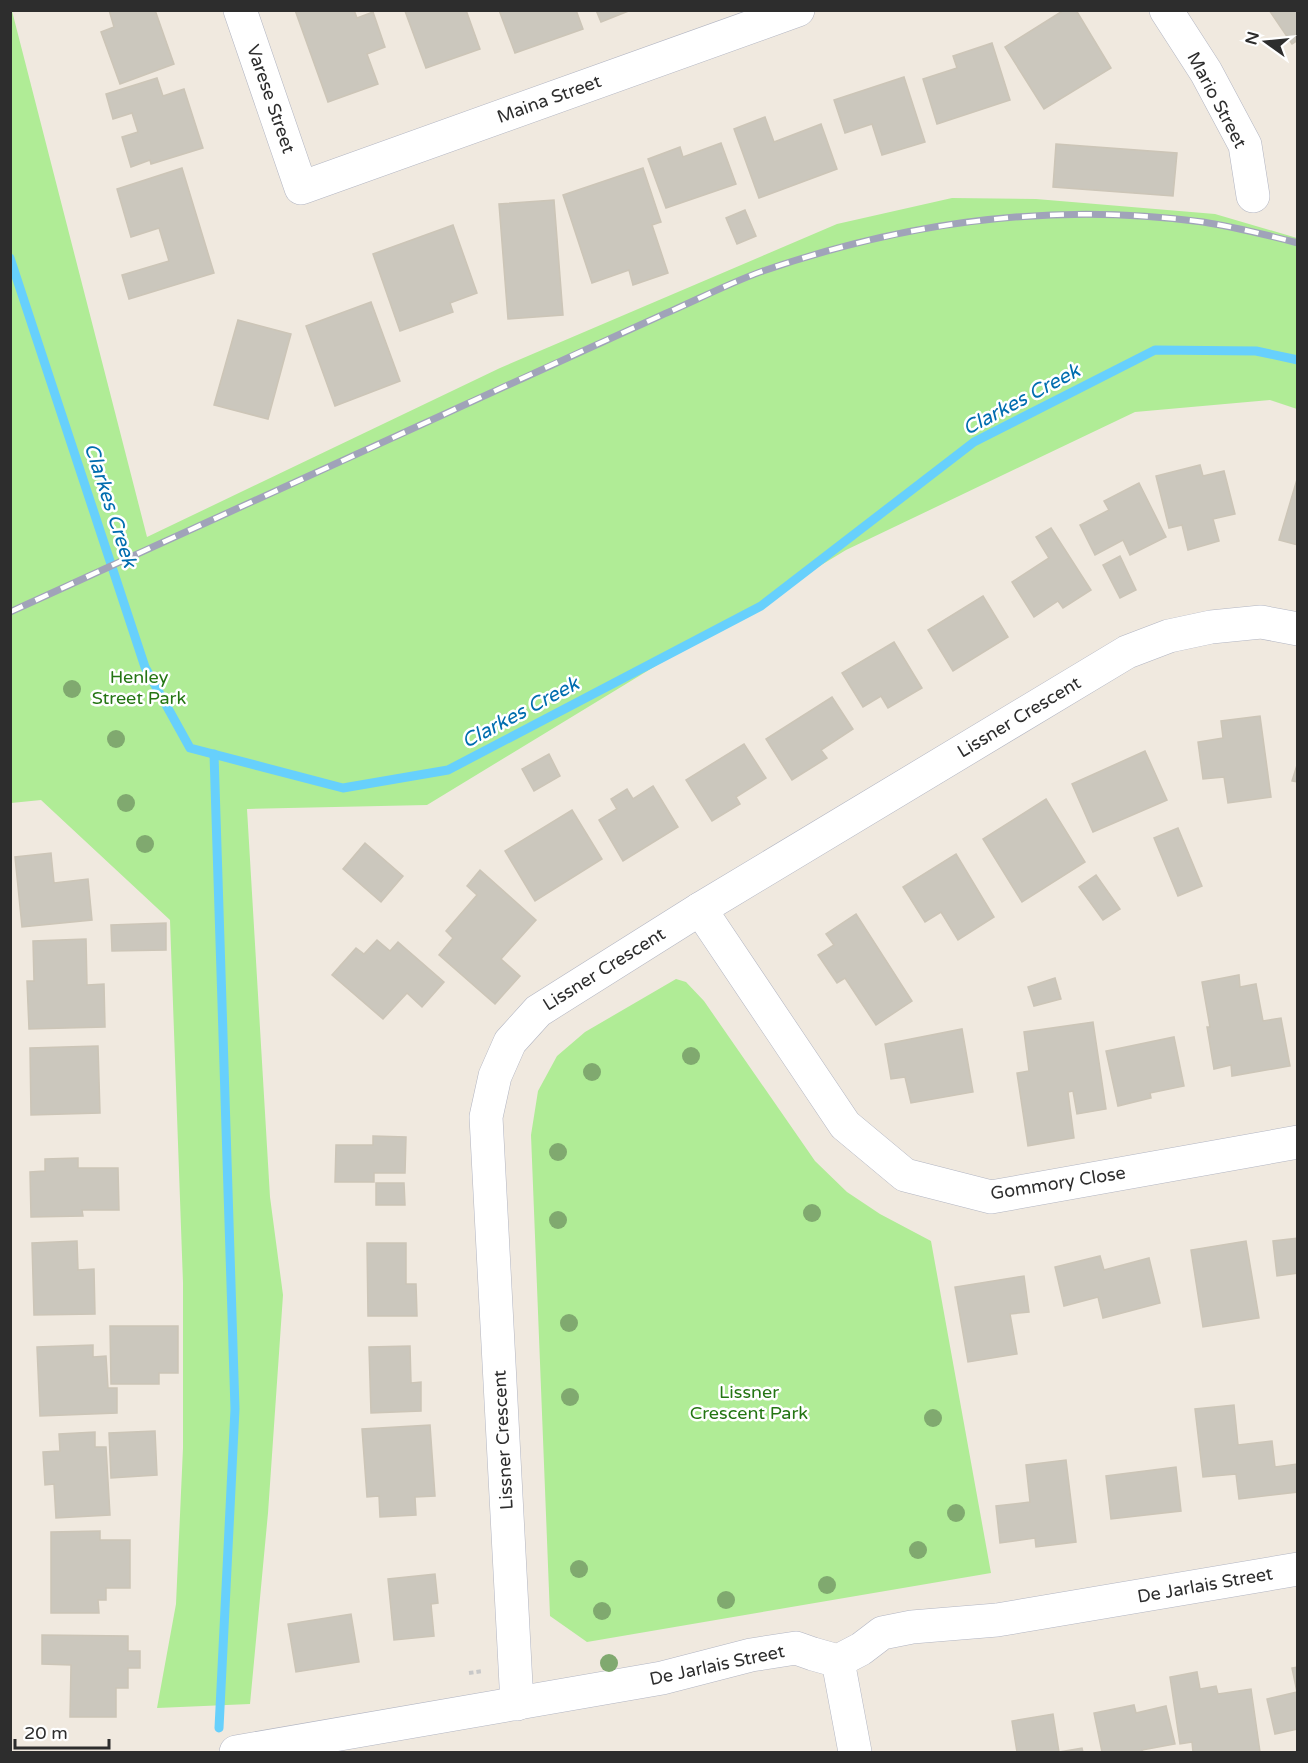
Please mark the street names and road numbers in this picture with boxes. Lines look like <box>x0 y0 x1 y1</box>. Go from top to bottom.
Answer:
street label: Varese Street <box>242 42 300 156</box>
street label: Mario Street <box>1182 48 1252 152</box>
street label: Maina Street <box>494 70 604 128</box>
street label: Lissner Crescent <box>953 671 1085 762</box>
street label: Lissner Crescent <box>539 923 669 1015</box>
street label: Gommory Close <box>989 1161 1127 1205</box>
street label: Lissner Crescent <box>488 1369 518 1510</box>
street label: De Jarlais Street <box>1135 1562 1275 1608</box>
street label: De Jarlais Street <box>648 1640 787 1690</box>

